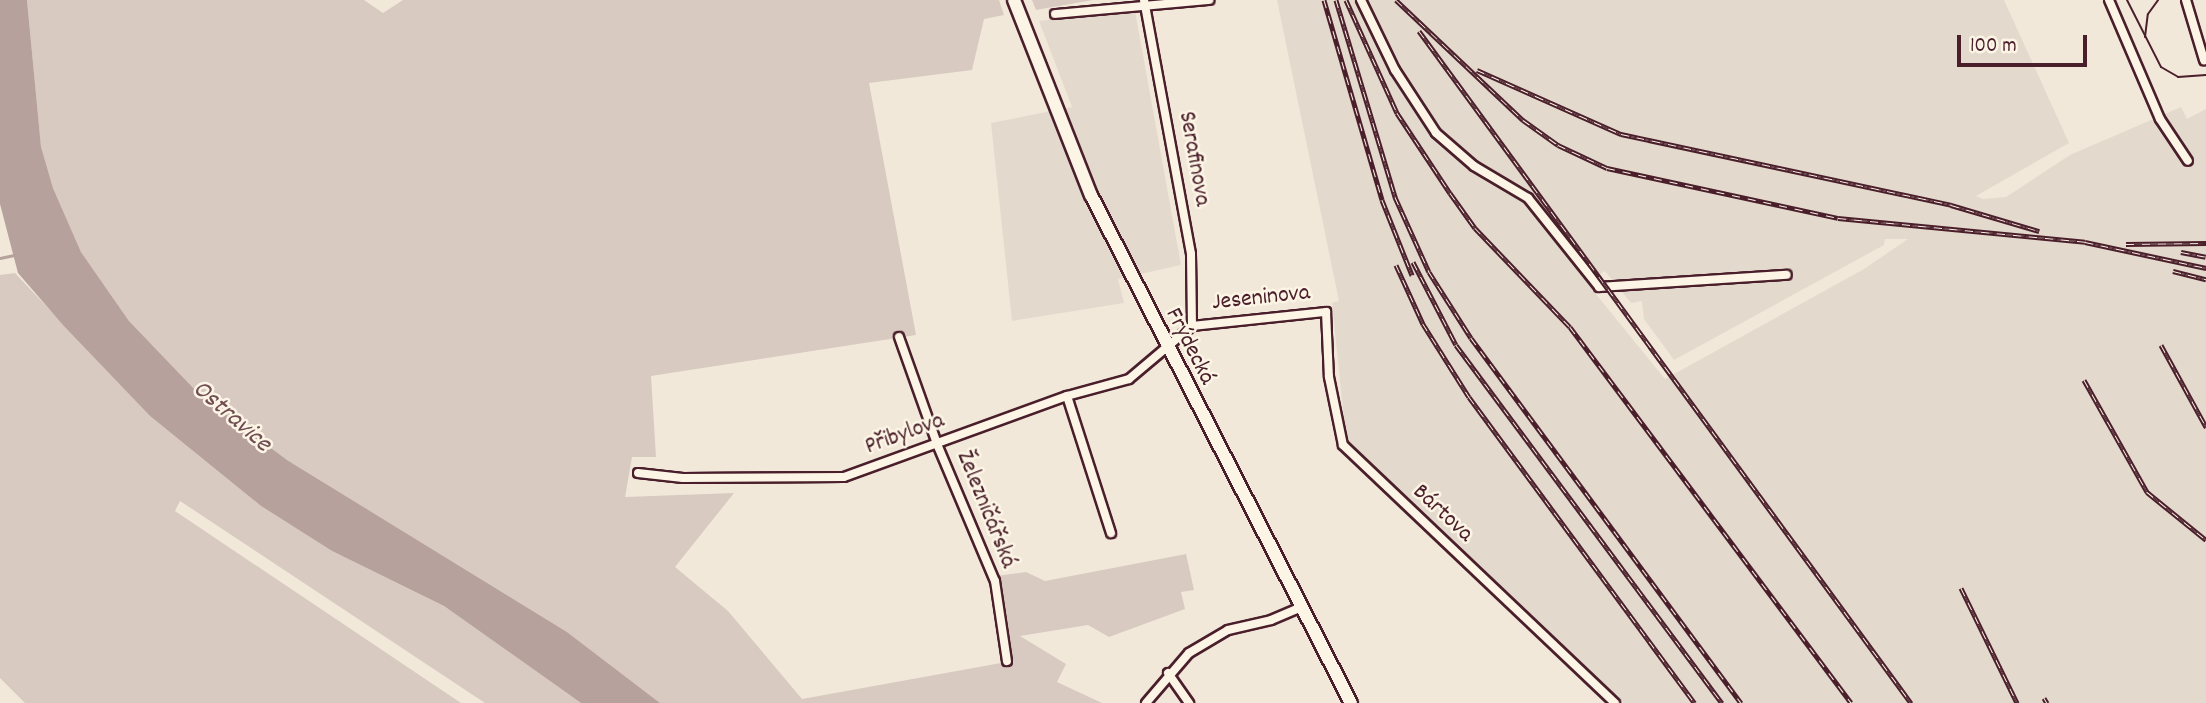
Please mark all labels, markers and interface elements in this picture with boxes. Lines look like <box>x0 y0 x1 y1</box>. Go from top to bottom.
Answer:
scale bar <box>1961 21 2090 65</box>
text: 100 m <box>1970 32 2017 62</box>
street label: Serafinova <box>1171 110 1215 208</box>
street label: Jeseninova <box>1211 280 1311 318</box>
street label: Frýdecká <box>1157 304 1221 390</box>
water label: Ostravice <box>185 374 277 460</box>
street label: Přibylova <box>862 407 948 463</box>
street label: Železničářská <box>948 447 1022 573</box>
street label: Bártova <box>1405 479 1479 549</box>

